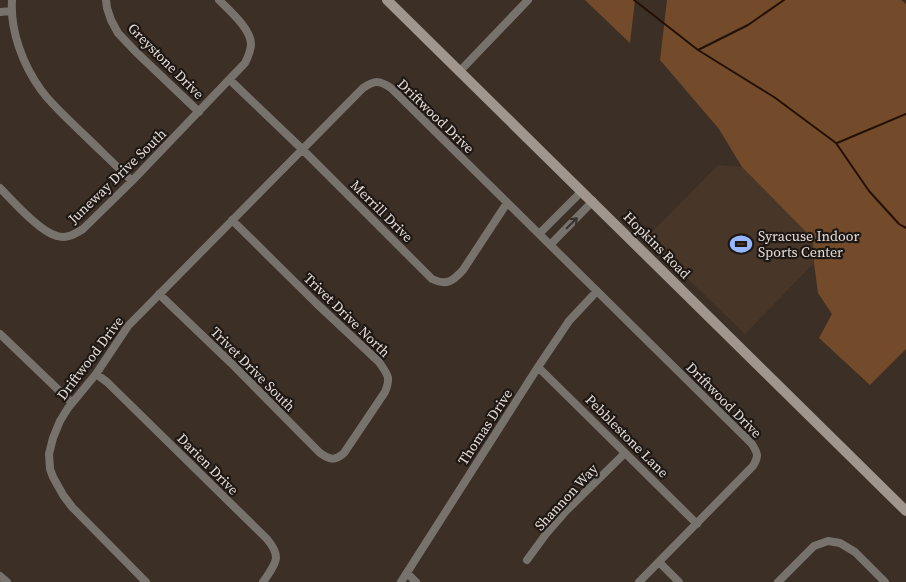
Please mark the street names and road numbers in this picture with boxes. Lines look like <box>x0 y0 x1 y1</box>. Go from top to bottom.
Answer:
street label: Greystone Drive <box>123 18 209 104</box>
street label: Driftwood Drive <box>393 74 479 158</box>
street label: Juneway Drive South <box>63 124 170 229</box>
street label: Merrill Drive <box>346 175 418 247</box>
street label: Hopkins Road <box>619 207 695 283</box>
street label: Trivet Drive North <box>299 268 395 362</box>
street label: Driftwood Drive <box>52 312 128 404</box>
street label: Trivet Drive South <box>206 322 300 416</box>
street label: Driftwood Drive <box>682 358 766 442</box>
street label: Thomas Drive <box>453 385 517 469</box>
street label: Pebblestone Lane <box>581 390 673 482</box>
street label: Darien Drive <box>173 429 243 499</box>
street label: Shannon Way <box>530 458 603 535</box>

